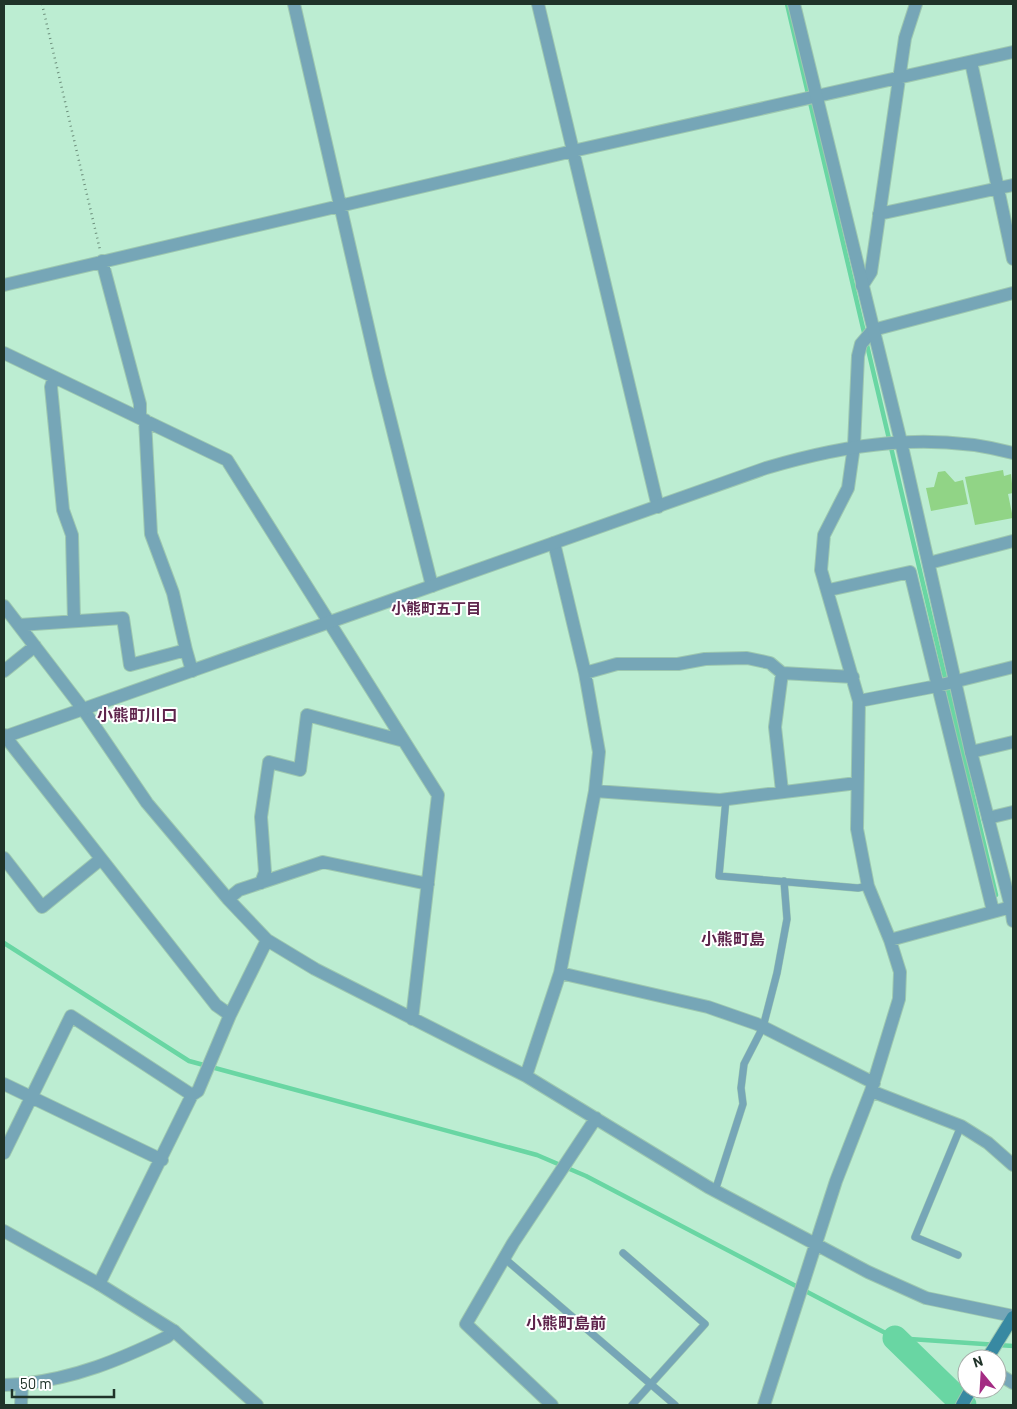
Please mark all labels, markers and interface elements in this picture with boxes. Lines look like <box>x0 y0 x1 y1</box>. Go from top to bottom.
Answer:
district label: 小熊町五丁目 <box>391 599 481 617</box>
district label: 小熊町川口 <box>97 705 177 724</box>
district label: 小熊町島 <box>701 929 765 948</box>
district label: 小熊町島前 <box>526 1313 606 1332</box>
north arrow <box>957 1349 1007 1399</box>
text: N <box>971 1352 985 1371</box>
scale bar <box>12 1366 115 1398</box>
text: 50 m <box>20 1374 52 1392</box>

